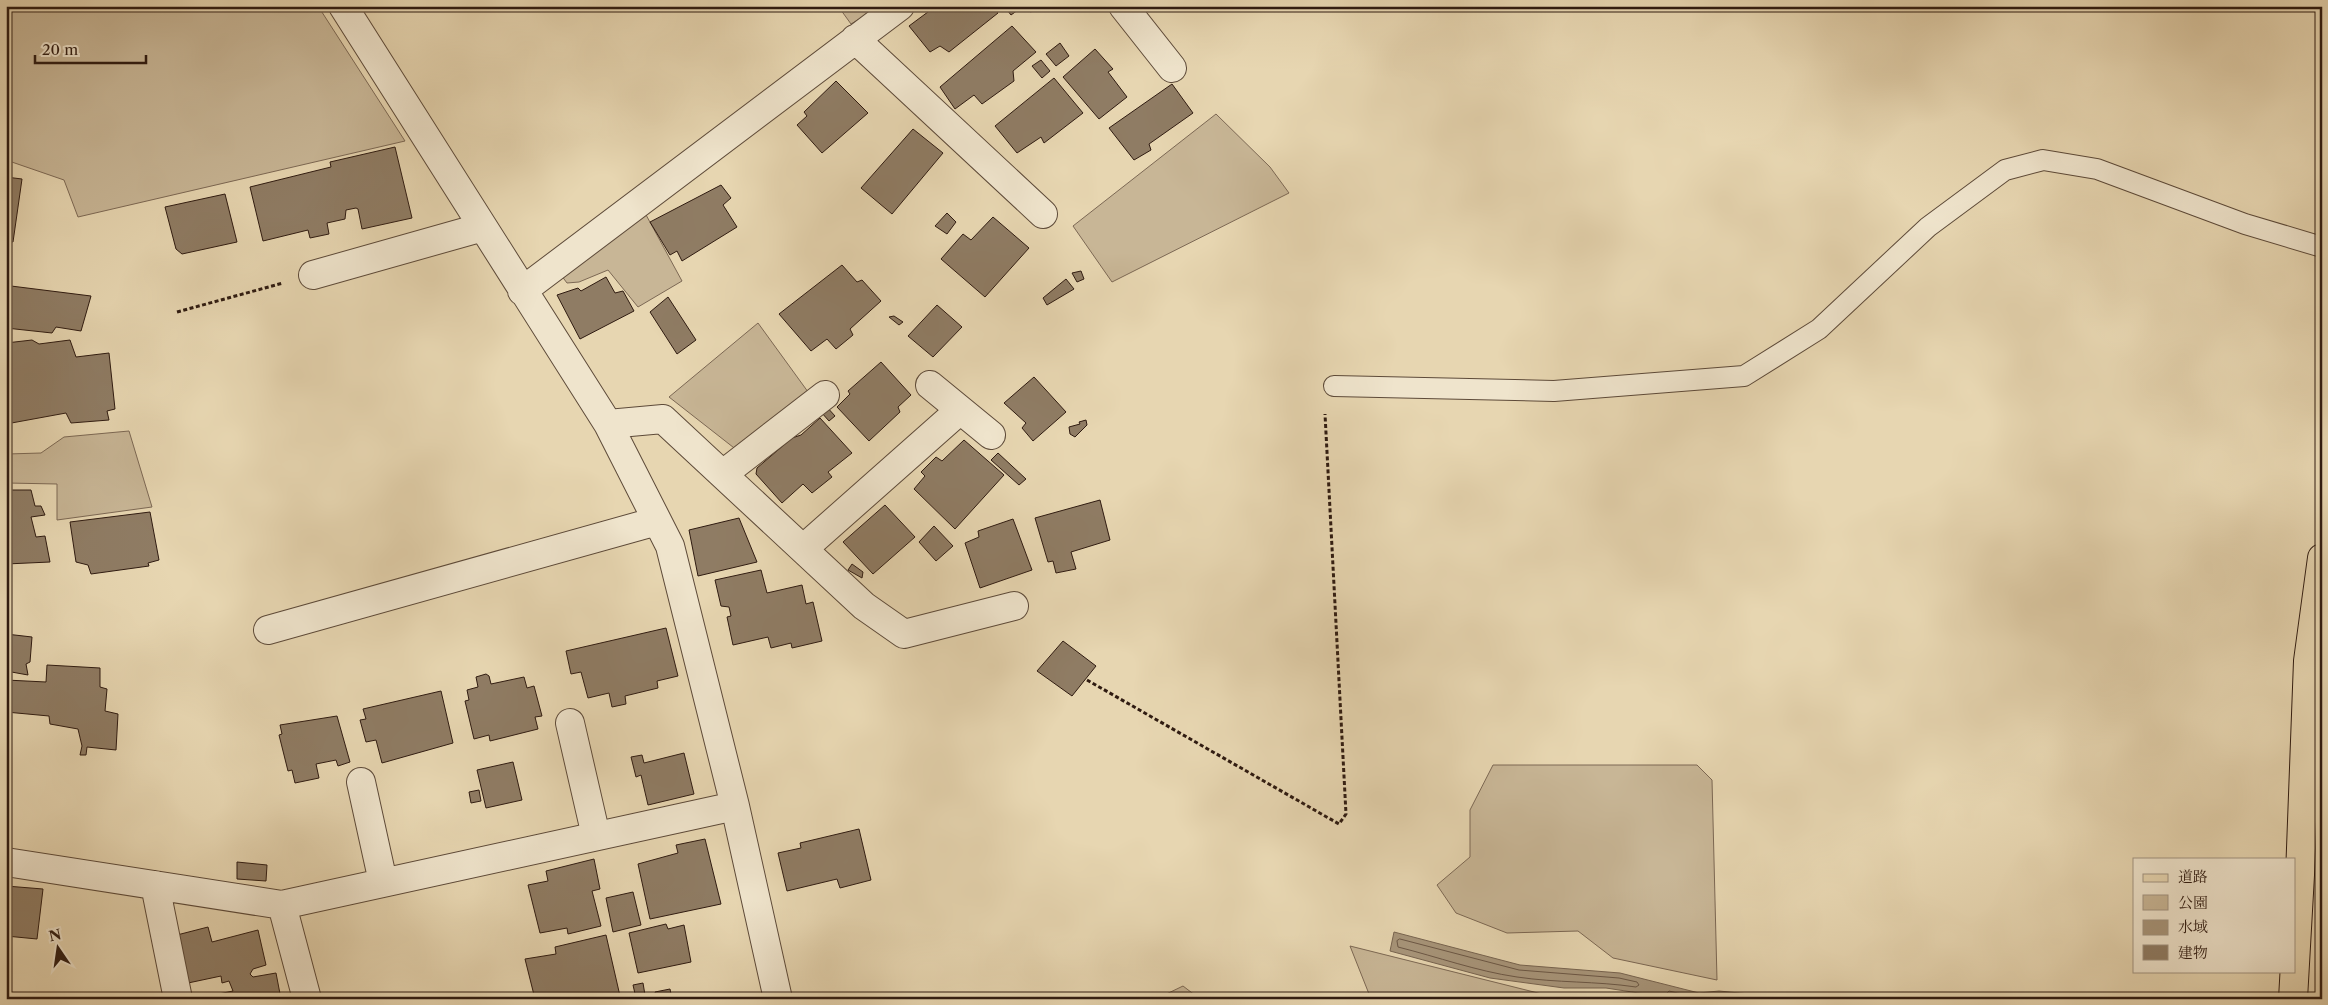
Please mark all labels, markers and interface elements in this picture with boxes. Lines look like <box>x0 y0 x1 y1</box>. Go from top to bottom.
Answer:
scale bar <box>35 32 146 64</box>
text: 20 m <box>42 40 78 59</box>
legend <box>2133 858 2296 972</box>
text: 道路 <box>2178 867 2208 886</box>
text: 公園 <box>2178 893 2208 912</box>
text: 水域 <box>2178 917 2208 936</box>
north arrow <box>32 922 82 972</box>
text: N <box>47 925 63 945</box>
text: 建物 <box>2178 943 2208 962</box>

